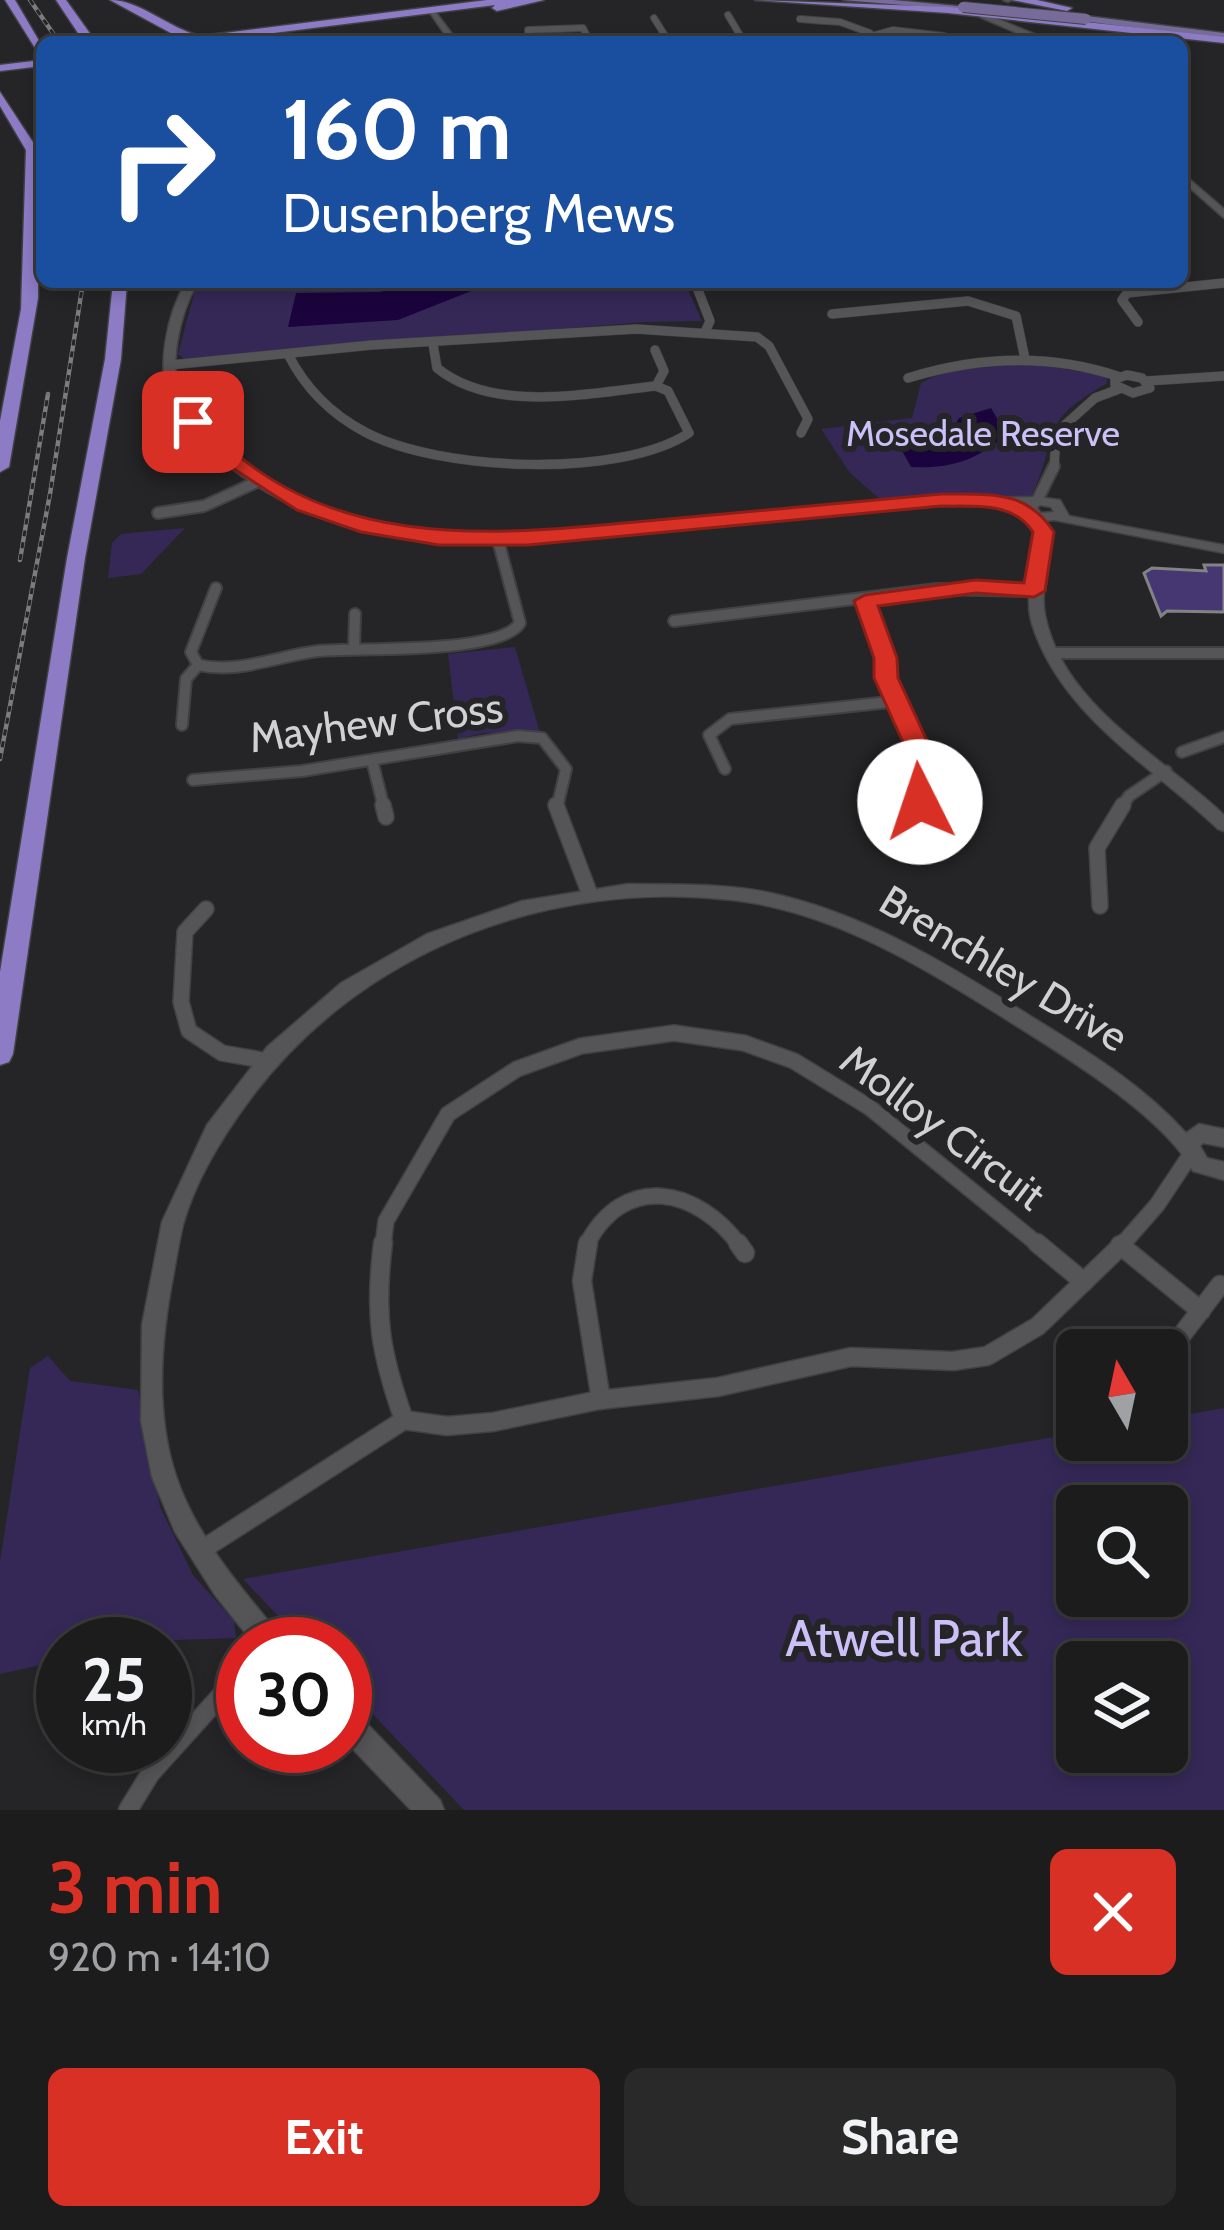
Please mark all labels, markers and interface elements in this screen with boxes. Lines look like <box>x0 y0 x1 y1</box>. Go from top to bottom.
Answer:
text: 160 m <box>282 78 511 180</box>
icon: right <box>84 84 240 240</box>
text: Dusenberg Mews <box>282 180 675 246</box>
pin <box>142 371 244 473</box>
icon: arrive <box>160 389 226 455</box>
park label: Mosedale Reserve <box>846 411 1120 455</box>
street label: Mayhew Cross <box>246 681 506 763</box>
position arrow <box>857 739 983 865</box>
street label: Brenchley Drive <box>871 874 1137 1062</box>
street label: Molloy Circuit <box>830 1033 1056 1221</box>
north arrow <box>1056 1329 1188 1461</box>
map controls <box>1056 1329 1188 1773</box>
button: search <box>1056 1485 1188 1617</box>
park label: Atwell Park <box>785 1607 1023 1669</box>
speed limit sign: 30 <box>216 1617 372 1773</box>
button: layers <box>1056 1641 1188 1773</box>
text: 25 <box>82 1643 146 1716</box>
text: km/h <box>81 1706 147 1743</box>
text: 3 min <box>48 1844 223 1931</box>
button: close <box>1050 1849 1176 1975</box>
text: 920 m · 14:10 <box>48 1933 271 1981</box>
button: Exit <box>48 2068 600 2206</box>
button: Share <box>624 2068 1176 2206</box>

